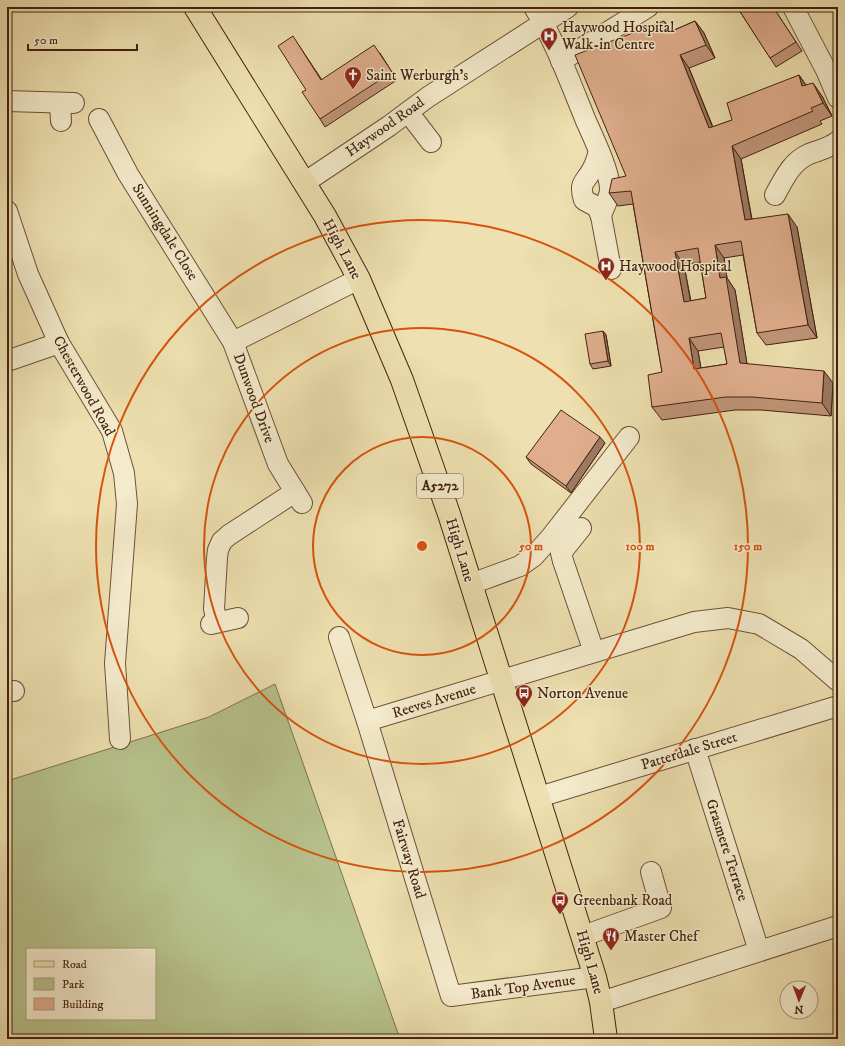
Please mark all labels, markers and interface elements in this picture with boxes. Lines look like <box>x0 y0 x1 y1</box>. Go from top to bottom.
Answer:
place label: Haywood Hospital Walk-in Centre <box>561 18 675 54</box>
scale bar <box>28 26 137 52</box>
hospital icon: Haywood Hospital Walk-in Centre <box>539 26 559 51</box>
text: 50 m <box>34 33 58 48</box>
church icon: Saint Werburgh's <box>343 65 363 90</box>
place label: Saint Werburgh's <box>366 66 468 85</box>
street label: Haywood Road <box>342 93 429 161</box>
street label: Sunningdale Close <box>128 180 202 284</box>
street label: High Lane <box>318 215 366 283</box>
hospital icon: Haywood Hospital <box>596 256 616 281</box>
place label: Haywood Hospital <box>619 257 732 276</box>
street label: Chesterwood Road <box>49 333 120 440</box>
street label: Dunwood Drive <box>229 350 279 446</box>
road number: A5272 <box>417 474 463 498</box>
street label: High Lane <box>441 516 479 584</box>
centre of rings <box>415 539 429 553</box>
text: 50 m <box>518 539 543 554</box>
text: 100 m <box>626 539 654 554</box>
text: 150 m <box>734 539 762 554</box>
street label: Reeves Avenue <box>390 679 478 723</box>
bus stop icon: Norton Avenue <box>514 683 534 708</box>
place label: Norton Avenue <box>537 684 628 703</box>
street label: Patterdale Street <box>639 727 740 775</box>
street label: Grasmere Terrace <box>702 797 752 903</box>
street label: Fairway Road <box>388 817 430 901</box>
bus stop icon: Greenbank Road <box>550 890 570 915</box>
place label: Greenbank Road <box>573 891 673 910</box>
restaurant icon: Master Chef <box>601 926 621 951</box>
place label: Master Chef <box>624 927 700 946</box>
street label: High Lane <box>572 928 608 996</box>
legend <box>26 948 156 1020</box>
text: Road <box>62 957 87 972</box>
street label: Bank Top Avenue <box>469 970 577 1004</box>
text: Park <box>62 977 84 992</box>
north arrow <box>779 980 819 1020</box>
text: Building <box>62 997 103 1012</box>
text: N <box>794 1002 803 1016</box>

